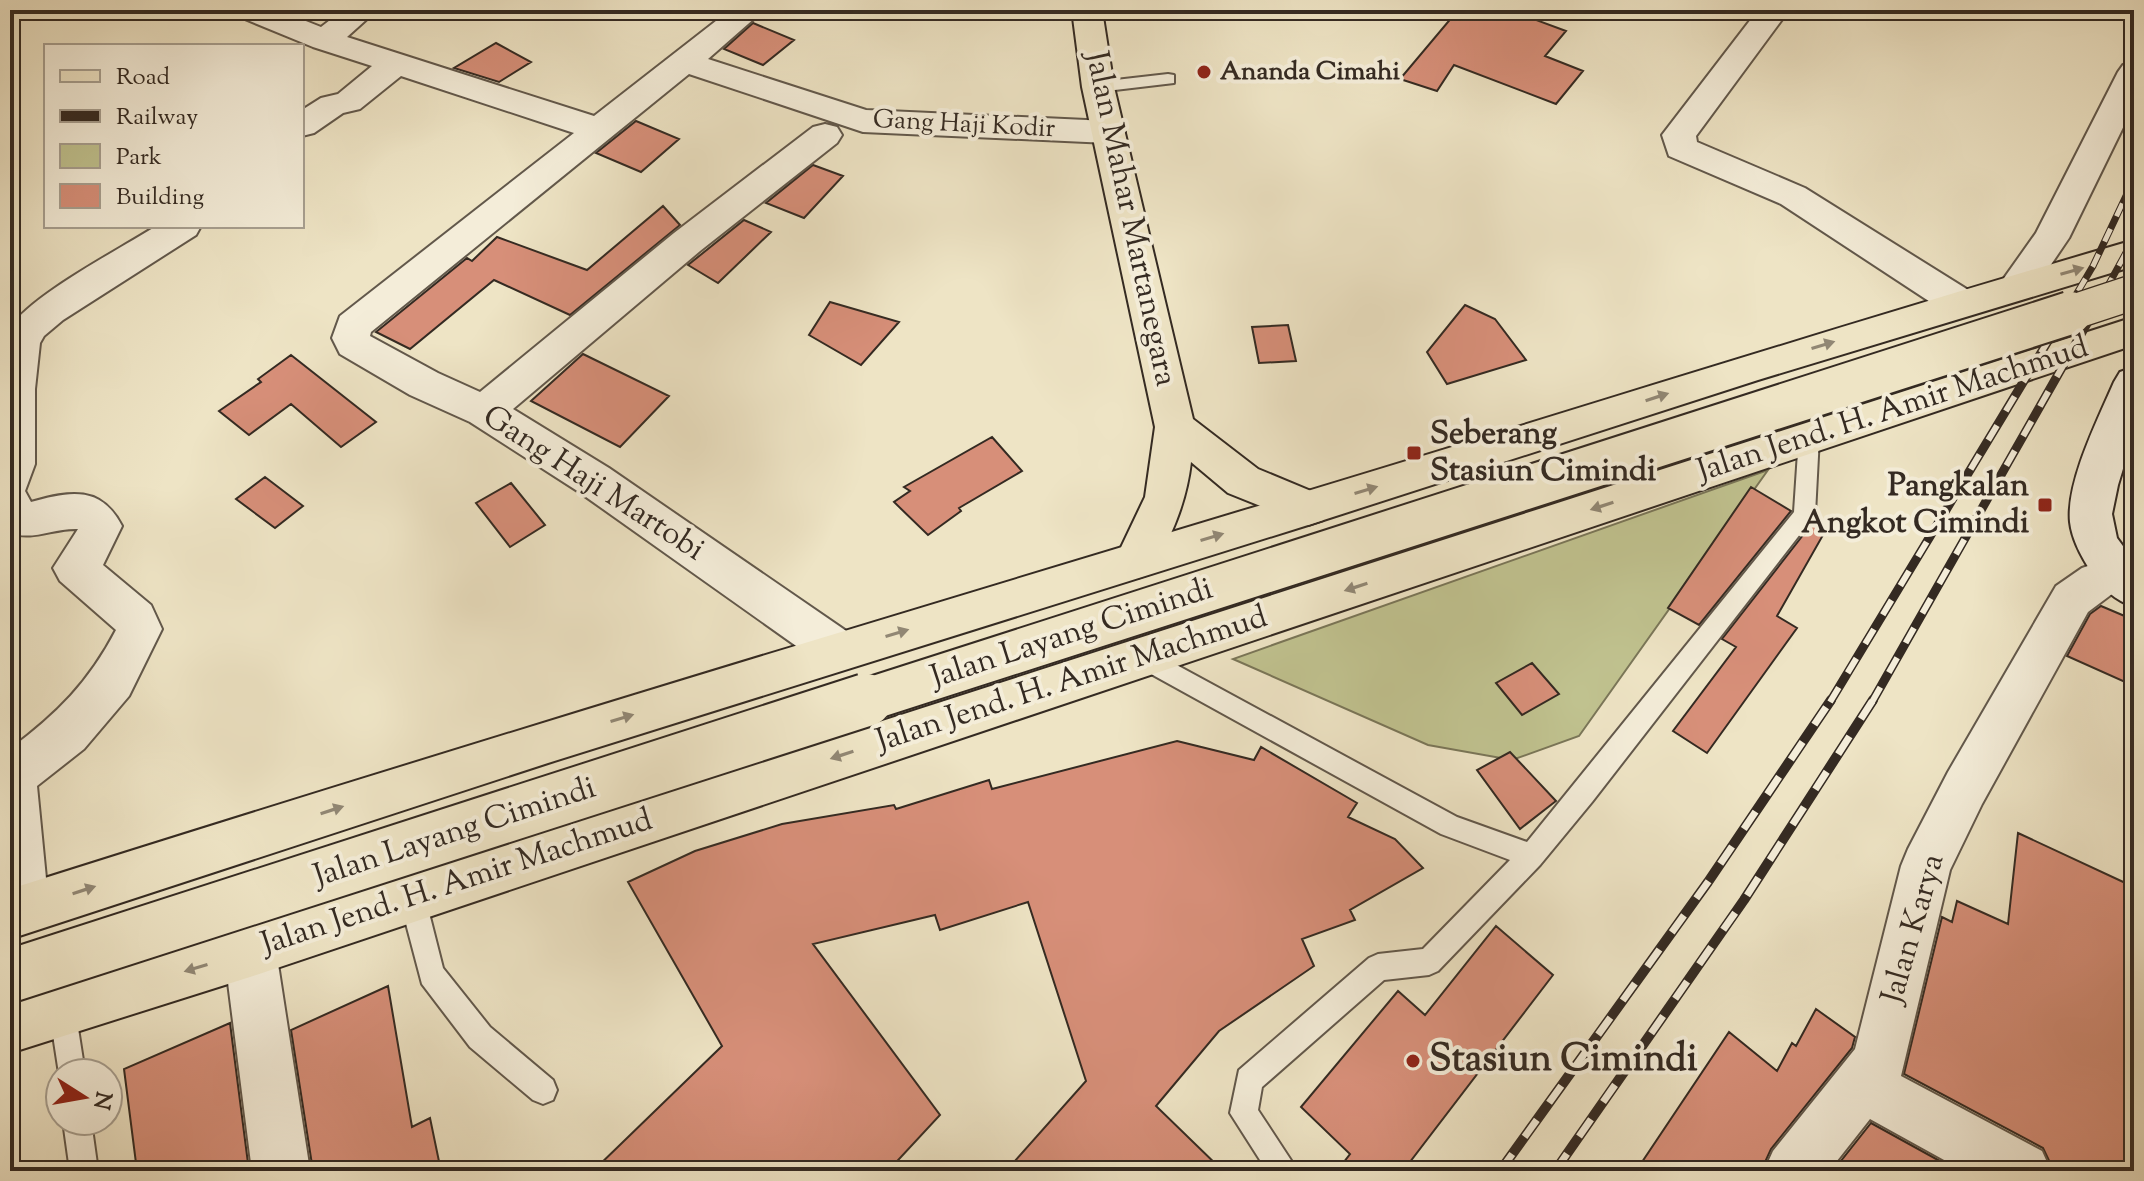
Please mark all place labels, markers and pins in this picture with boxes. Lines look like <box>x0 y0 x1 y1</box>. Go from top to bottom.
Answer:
place label: Ananda Cimahi <box>1220 54 1401 91</box>
marker: Ananda Cimahi <box>1195 63 1213 81</box>
place label: Seberang Stasiun Cimindi <box>1430 412 1656 495</box>
marker: Seberang Stasiun Cimindi <box>1405 444 1423 462</box>
place label: Pangkalan Angkot Cimindi <box>1801 464 2029 547</box>
marker: Pangkalan Angkot Cimindi <box>2036 496 2054 514</box>
place label: Stasiun Cimindi <box>1429 1034 1698 1088</box>
marker: Stasiun Cimindi <box>1404 1052 1422 1070</box>

